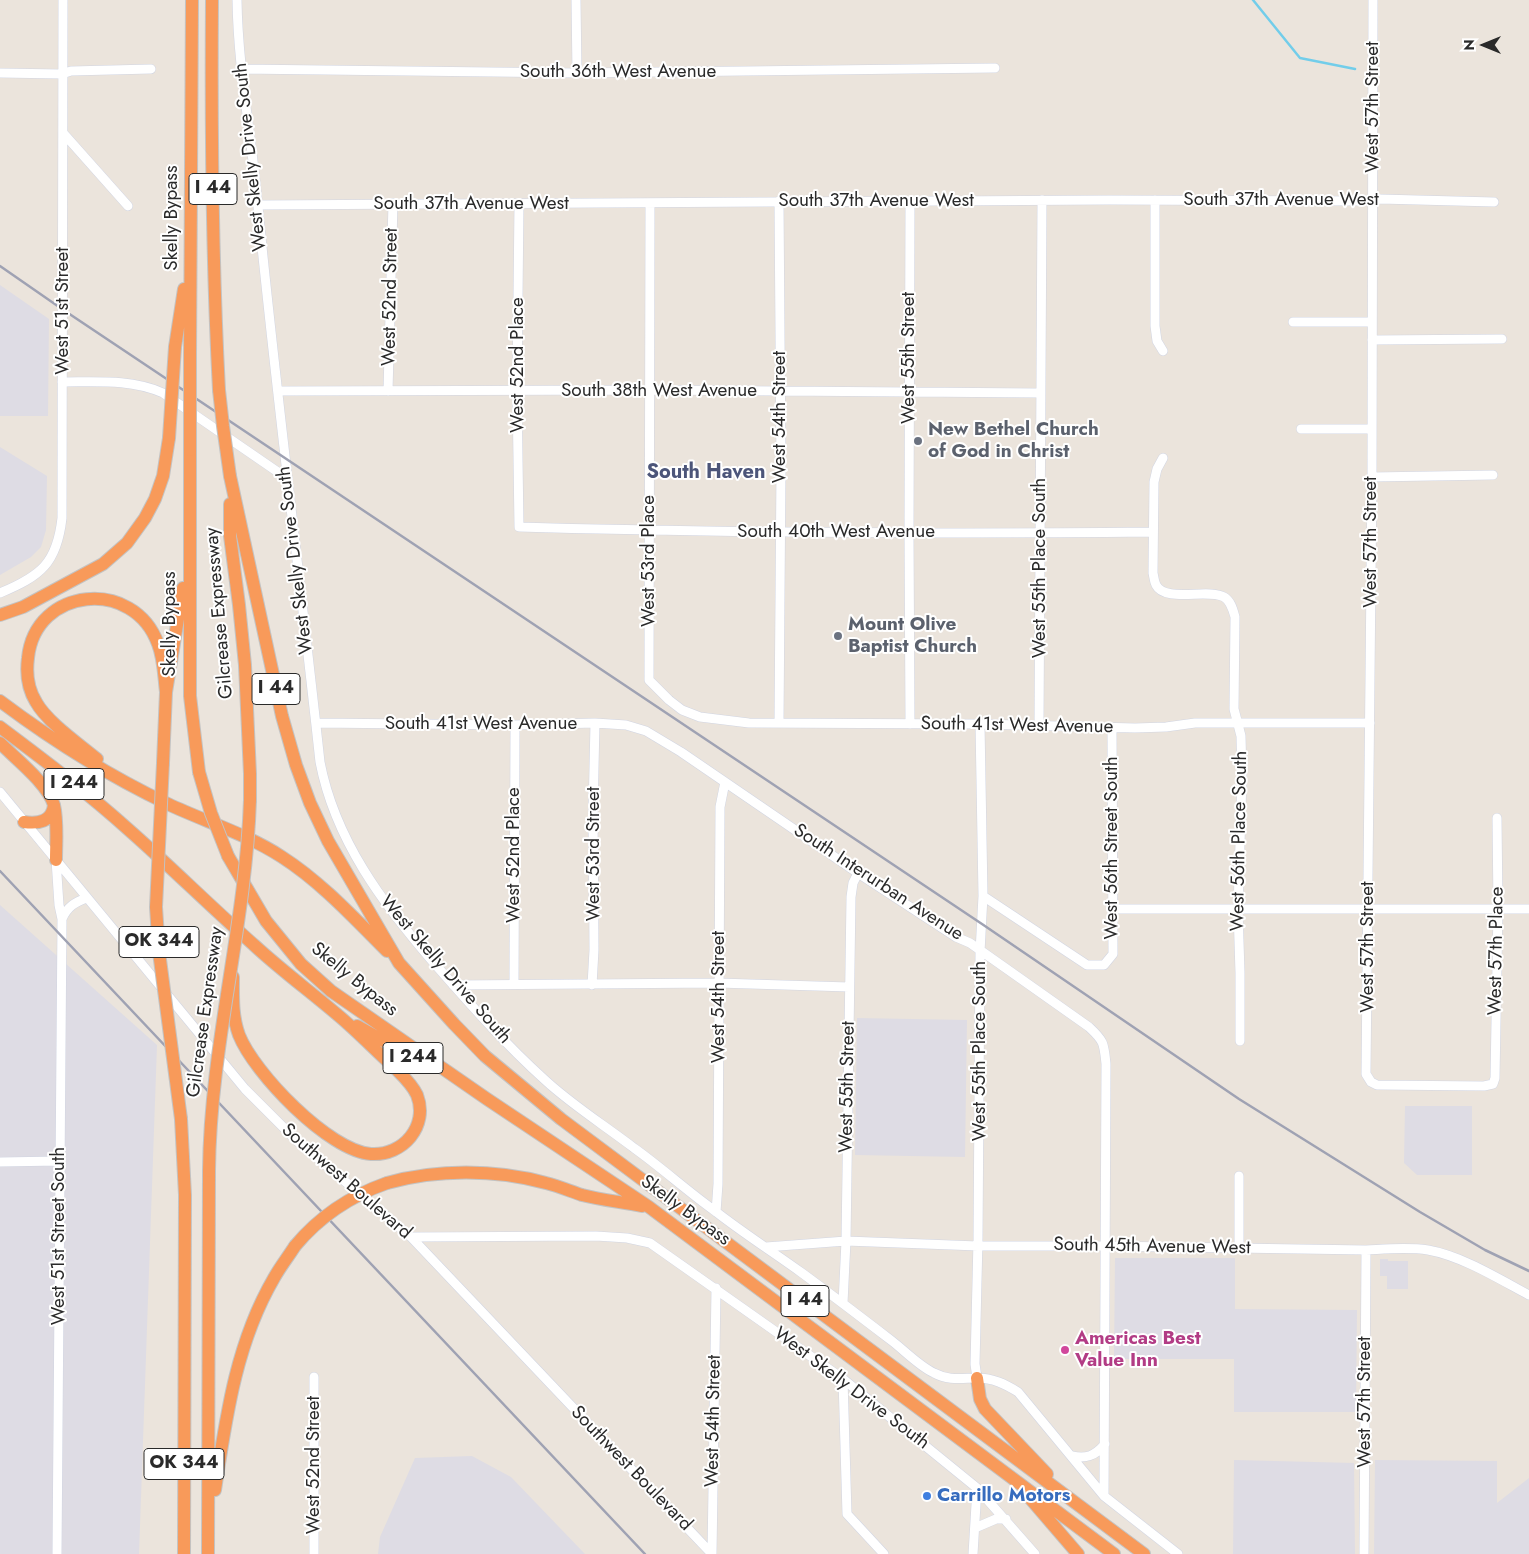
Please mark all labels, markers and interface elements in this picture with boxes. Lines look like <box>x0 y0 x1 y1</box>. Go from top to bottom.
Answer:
north arrow <box>1459 20 1509 70</box>
text: N <box>1459 39 1479 51</box>
street label: West 57th Street <box>1362 41 1384 173</box>
street label: South 36th West Avenue <box>520 61 716 83</box>
street label: West Skelly Drive South <box>230 62 272 252</box>
street label: Skelly Bypass <box>161 165 183 271</box>
road number: I 44 <box>189 173 237 204</box>
street label: South 37th Avenue West <box>1183 189 1379 211</box>
street label: South 37th Avenue West <box>778 190 974 212</box>
street label: South 37th Avenue West <box>373 193 569 215</box>
street label: West 52nd Street <box>378 228 404 366</box>
street label: West 51st Street <box>52 247 74 375</box>
street label: West 55th Street <box>898 292 920 424</box>
street label: West 52nd Place <box>507 297 529 433</box>
street label: West 54th Street <box>769 351 791 483</box>
street label: South 38th West Avenue <box>561 380 757 402</box>
place label: New Bethel Church of God in Christ <box>928 419 1099 463</box>
marker: New Bethel Church of God in Christ <box>912 435 924 447</box>
district label: South Haven <box>646 461 766 485</box>
street label: West Skelly Drive South <box>273 465 319 655</box>
street label: West 57th Street <box>1360 476 1382 608</box>
street label: West 55th Place South <box>1029 478 1051 658</box>
street label: West 53rd Place <box>638 495 660 627</box>
street label: South 40th West Avenue <box>737 521 935 543</box>
street label: Gilcrease Expressway <box>201 526 239 700</box>
street label: Skelly Bypass <box>159 571 181 677</box>
place label: Mount Olive Baptist Church <box>848 614 977 658</box>
marker: Mount Olive Baptist Church <box>832 630 844 642</box>
road number: I 44 <box>252 674 300 704</box>
street label: South 41st West Avenue <box>385 713 577 735</box>
street label: South 41st West Avenue <box>920 713 1114 739</box>
street label: West 56th Place South <box>1227 750 1253 932</box>
street label: West 56th Street South <box>1101 756 1123 940</box>
road number: I 244 <box>44 769 104 800</box>
street label: West 52nd Place <box>503 787 525 923</box>
street label: West 53rd Street <box>583 787 605 921</box>
street label: South Interurban Avenue <box>789 820 967 946</box>
street label: West 57th Street <box>1357 881 1379 1013</box>
street label: West 57th Place <box>1484 886 1510 1016</box>
street label: West Skelly Drive South <box>374 891 516 1049</box>
street label: Gilcrease Expressway <box>183 925 229 1099</box>
road number: OK 344 <box>119 926 199 958</box>
street label: West 54th Street <box>708 931 730 1063</box>
street label: Skelly Bypass <box>306 938 402 1022</box>
street label: West 55th Place South <box>969 961 991 1141</box>
street label: West 55th Street <box>835 1021 861 1153</box>
road number: I 244 <box>383 1042 443 1074</box>
street label: Southwest Boulevard <box>276 1119 416 1245</box>
street label: West 51st Street South <box>48 1147 70 1325</box>
street label: Skelly Bypass <box>636 1171 734 1251</box>
street label: South 45th Avenue West <box>1053 1234 1251 1260</box>
road number: I 44 <box>781 1285 829 1316</box>
street label: West Skelly Drive South <box>769 1323 933 1455</box>
place label: Americas Best Value Inn <box>1075 1328 1201 1372</box>
street label: West 57th Street <box>1354 1336 1376 1468</box>
marker: Americas Best Value Inn <box>1059 1344 1071 1356</box>
street label: West 54th Street <box>701 1355 727 1487</box>
street label: West 52nd Street <box>303 1396 325 1534</box>
street label: Southwest Boulevard <box>565 1402 697 1536</box>
road number: OK 344 <box>144 1448 224 1480</box>
place label: Carrillo Motors <box>937 1485 1070 1507</box>
marker: Carrillo Motors <box>921 1490 933 1502</box>

